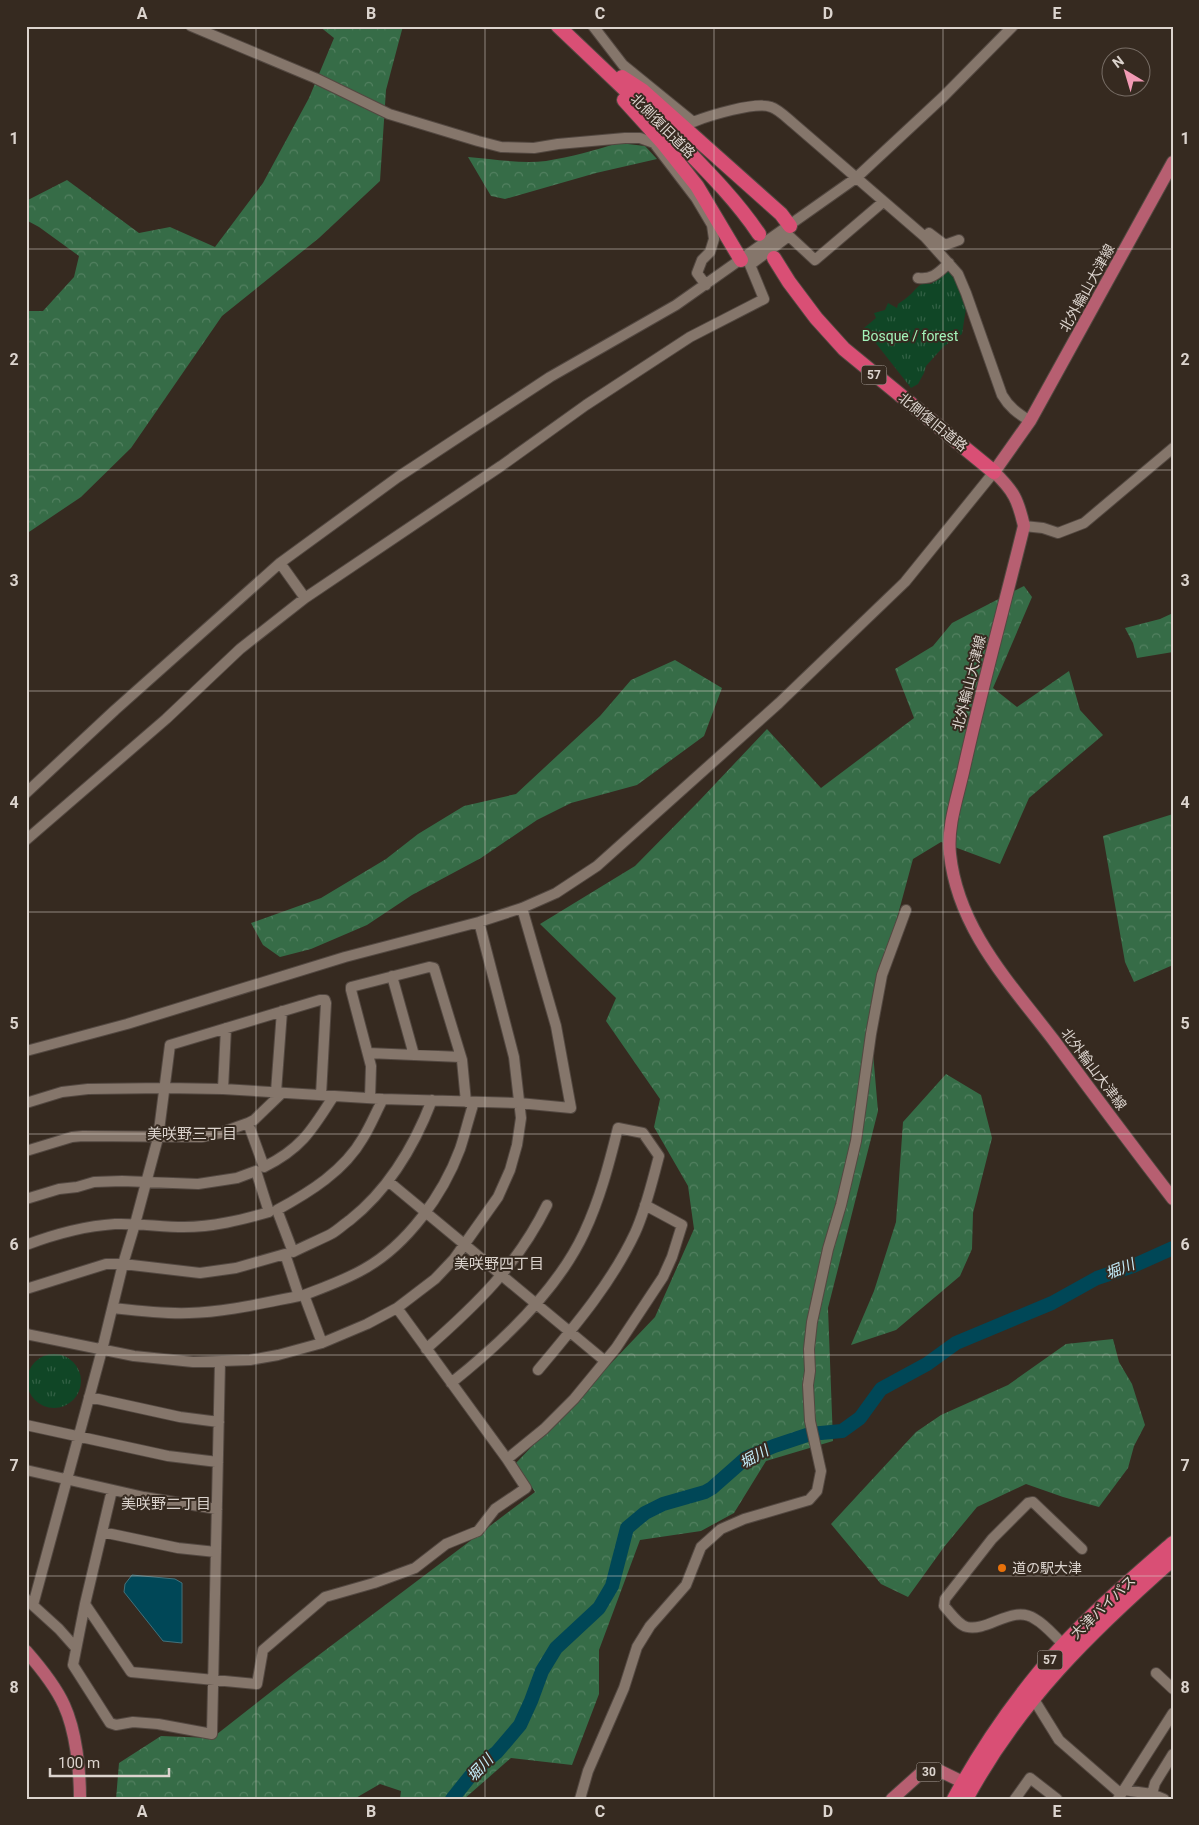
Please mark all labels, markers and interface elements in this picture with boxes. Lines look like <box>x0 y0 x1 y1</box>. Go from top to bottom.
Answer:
text: A <box>137 4 148 23</box>
text: B <box>366 4 376 23</box>
text: C <box>595 4 605 23</box>
text: D <box>823 4 833 23</box>
text: E <box>1053 4 1062 23</box>
north arrow <box>1102 48 1152 98</box>
text: N <box>1109 52 1127 71</box>
street label: 北側復旧道路 <box>628 91 698 161</box>
text: 1 <box>9 129 19 148</box>
text: 1 <box>1180 129 1190 148</box>
street label: 北外輪山大津線 <box>1056 241 1118 335</box>
park label: Bosque / forest <box>862 328 959 344</box>
text: 2 <box>9 350 19 369</box>
text: 2 <box>1180 350 1190 369</box>
road number: 57 <box>862 366 886 384</box>
street label: 北側復旧道路 <box>895 389 971 455</box>
text: 3 <box>9 571 19 590</box>
text: 3 <box>1180 571 1190 590</box>
street label: 北外輪山大津線 <box>949 634 989 732</box>
text: 4 <box>9 793 19 812</box>
text: 4 <box>1180 793 1190 812</box>
text: 5 <box>9 1014 19 1033</box>
text: 5 <box>1180 1014 1190 1033</box>
street label: 北外輪山大津線 <box>1058 1025 1130 1113</box>
district label: 美咲野三丁目 <box>147 1125 237 1143</box>
text: 6 <box>9 1235 19 1254</box>
text: 6 <box>1180 1235 1190 1254</box>
water label: 堀川 <box>1103 1254 1139 1283</box>
district label: 美咲野四丁目 <box>454 1255 544 1273</box>
water label: 堀川 <box>737 1441 773 1472</box>
text: 7 <box>9 1456 19 1475</box>
text: 7 <box>1180 1456 1190 1475</box>
district label: 美咲野二丁目 <box>121 1495 211 1513</box>
place label: 道の駅大津 <box>1012 1560 1082 1576</box>
marker: 道の駅大津 <box>996 1562 1008 1574</box>
street label: 大津バイパス <box>1067 1572 1139 1642</box>
road number: 57 <box>1038 1650 1062 1670</box>
text: 8 <box>9 1678 19 1697</box>
text: 8 <box>1180 1678 1190 1697</box>
scale bar <box>50 1745 169 1777</box>
water label: 堀川 <box>463 1749 498 1785</box>
text: 100 m <box>58 1754 100 1772</box>
road number: 30 <box>916 1762 942 1781</box>
text: A <box>137 1802 148 1821</box>
text: B <box>366 1802 376 1821</box>
text: C <box>595 1802 605 1821</box>
text: D <box>823 1802 833 1821</box>
text: E <box>1053 1802 1062 1821</box>

